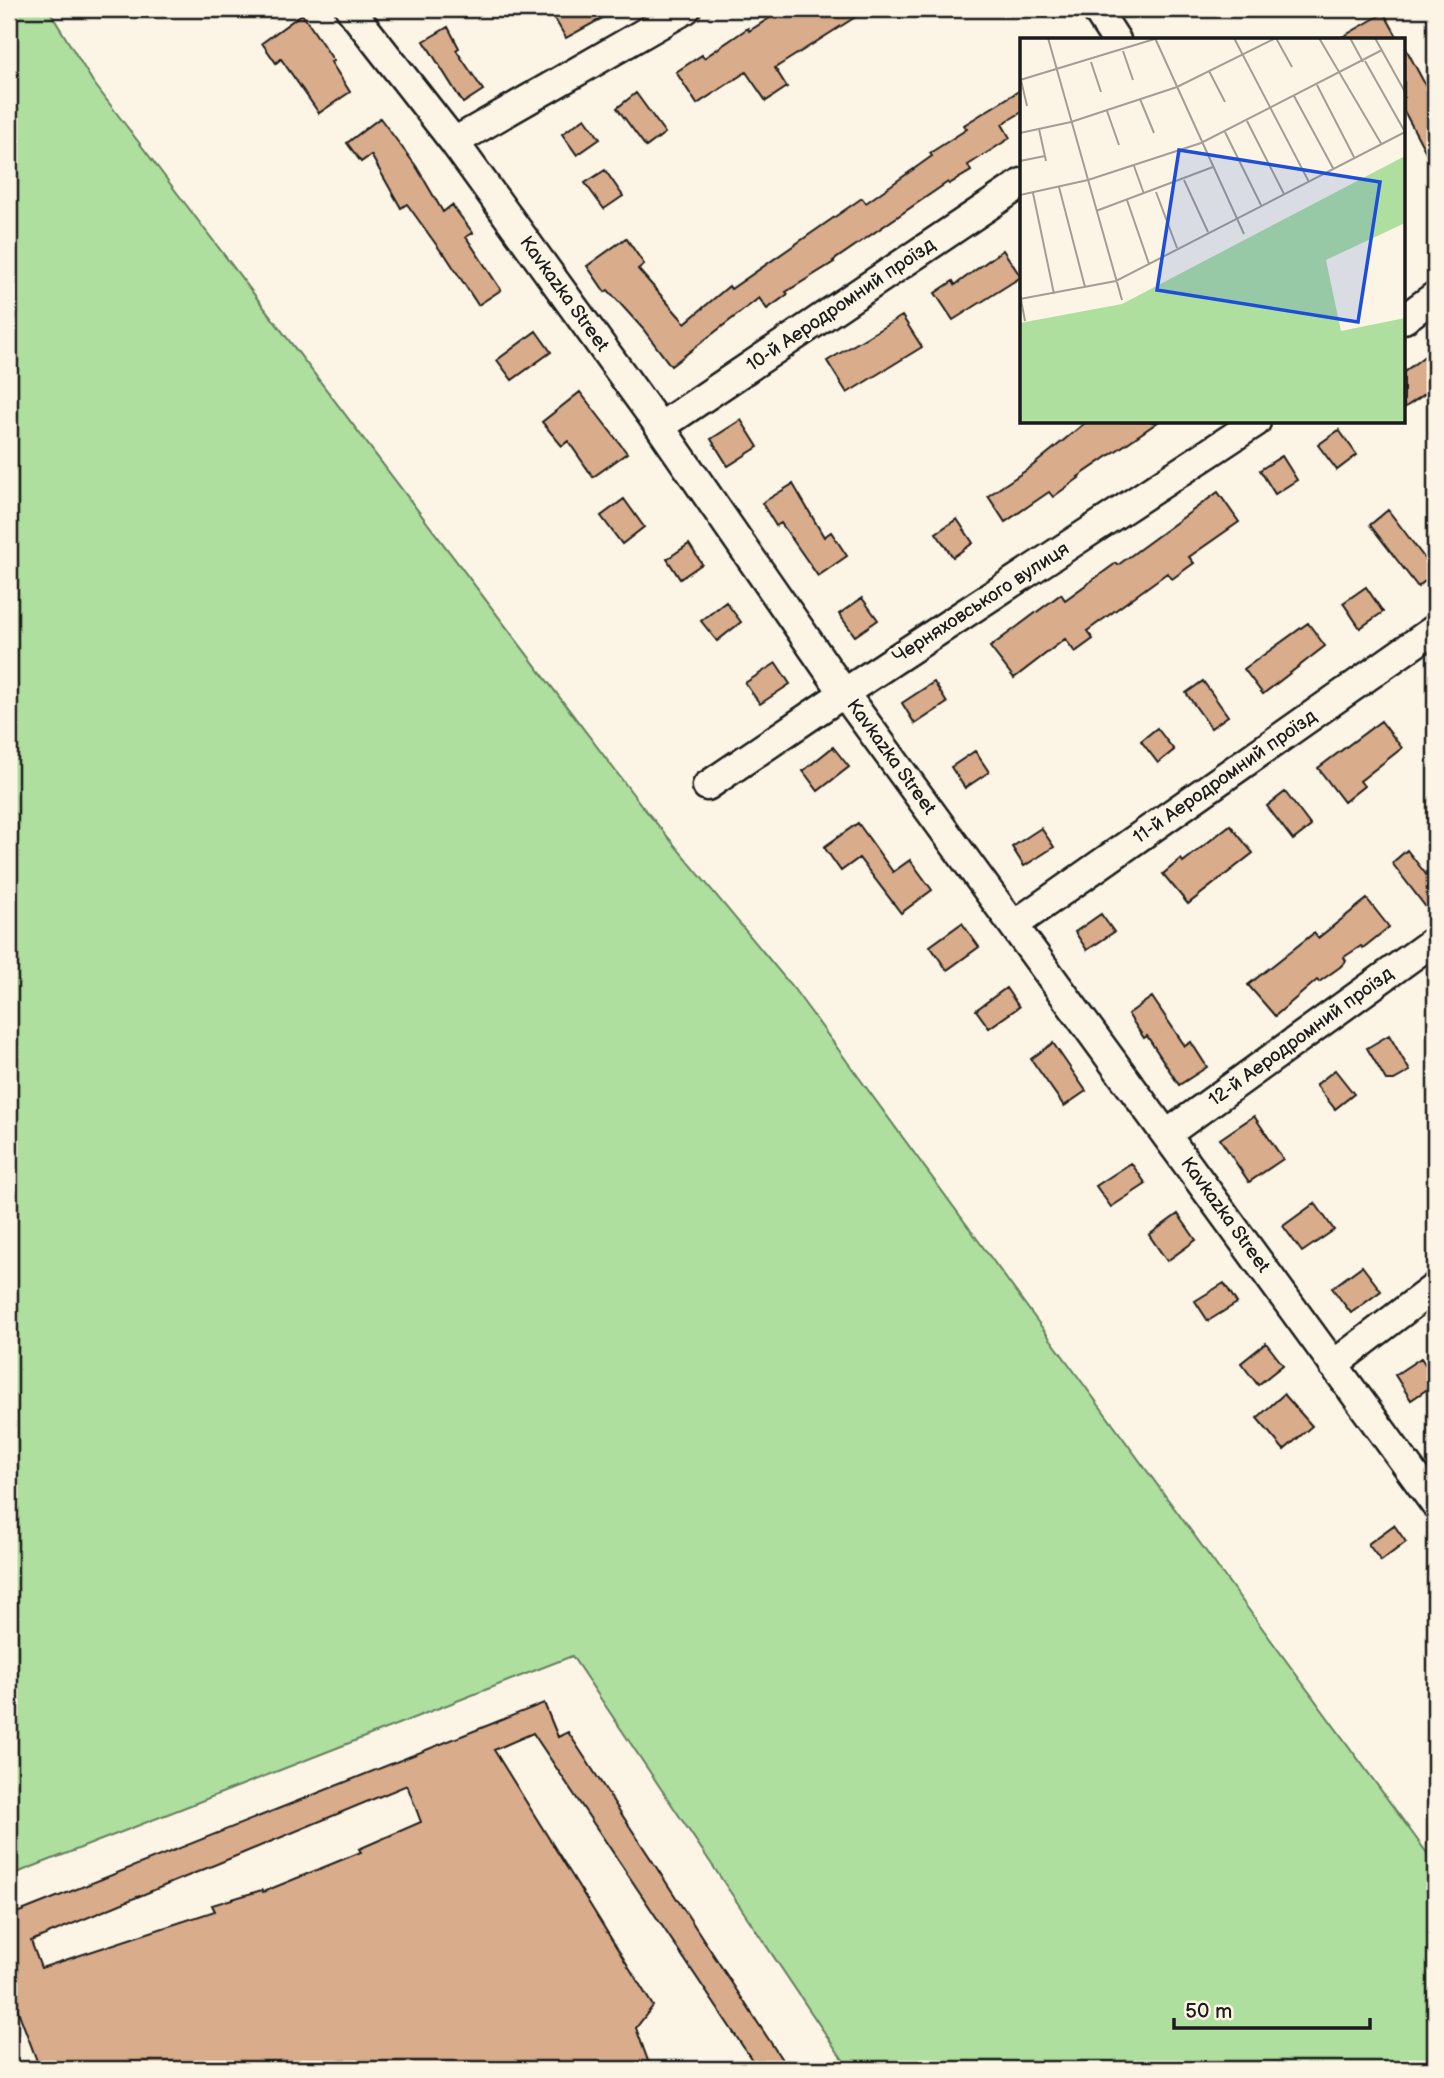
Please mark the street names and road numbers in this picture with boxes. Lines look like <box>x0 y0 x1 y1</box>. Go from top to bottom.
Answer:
street label: Kavkazka Street <box>514 232 614 356</box>
street label: 10-й Аеродромний проїзд <box>742 233 940 377</box>
street label: Черняховського вулиця <box>888 537 1074 669</box>
street label: Kavkazka Street <box>841 695 941 819</box>
street label: 11-й Аеродромний проїзд <box>1129 705 1322 849</box>
street label: 12-й Аеродромний проїзд <box>1204 962 1398 1112</box>
street label: Kavkazka Street <box>1175 1153 1275 1277</box>

